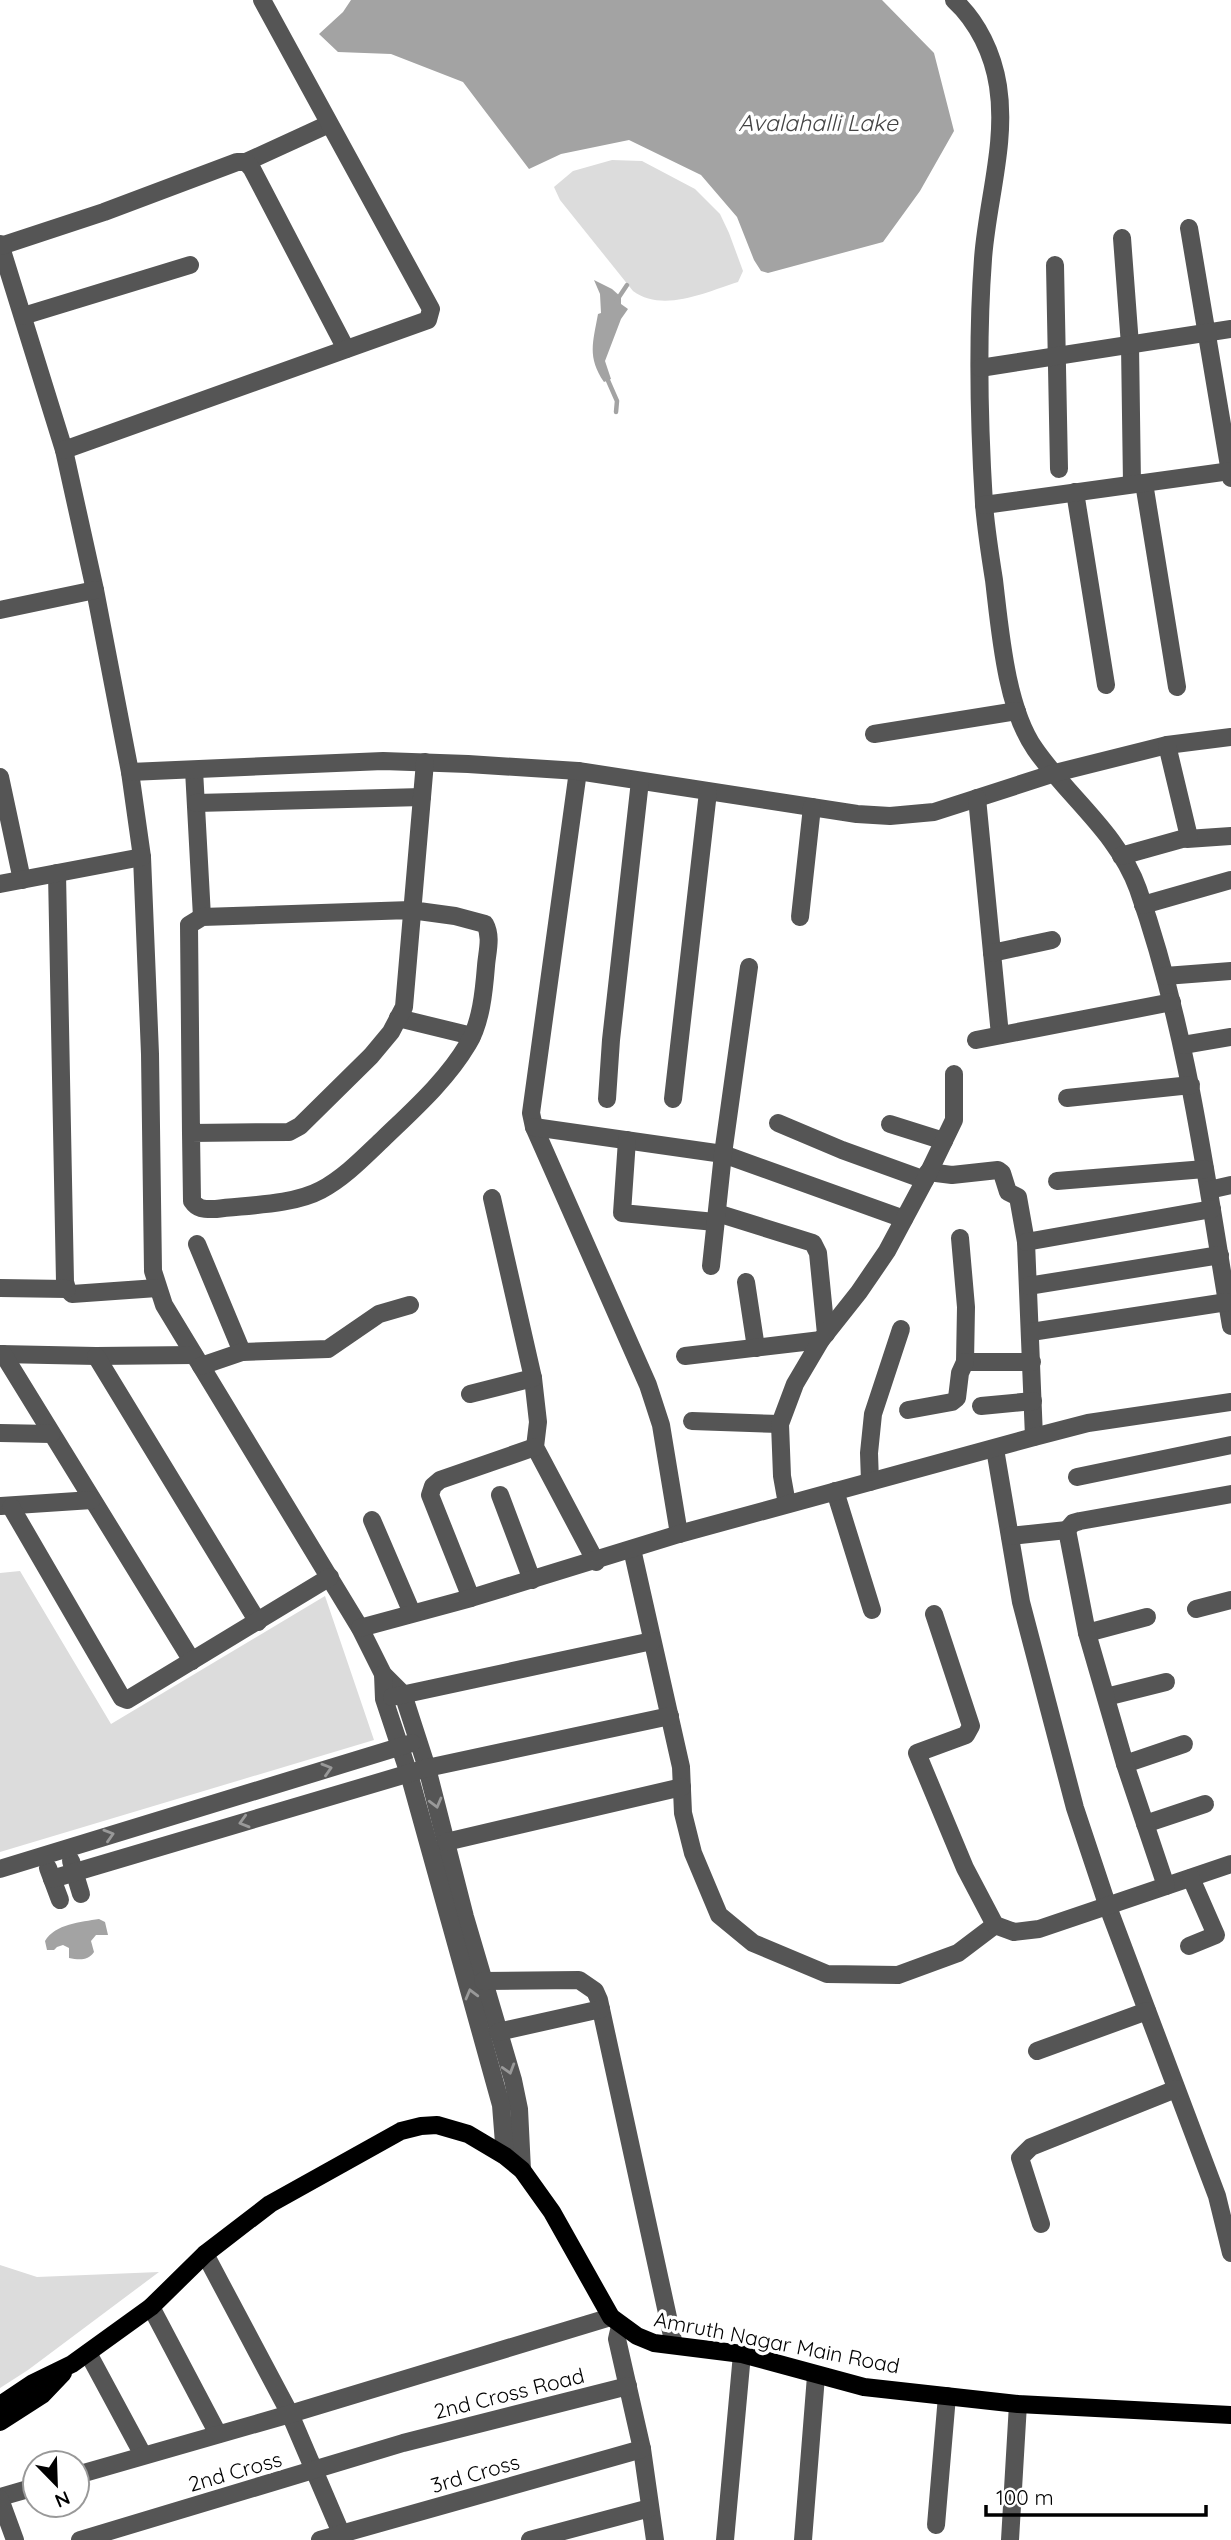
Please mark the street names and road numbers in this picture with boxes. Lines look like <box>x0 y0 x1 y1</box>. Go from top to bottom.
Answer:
street label: Amruth Nagar Main Road <box>652 2305 902 2379</box>
street label: 2nd Cross Road <box>431 2362 587 2424</box>
street label: 2nd Cross <box>185 2445 285 2497</box>
street label: 3rd Cross <box>428 2448 522 2498</box>

